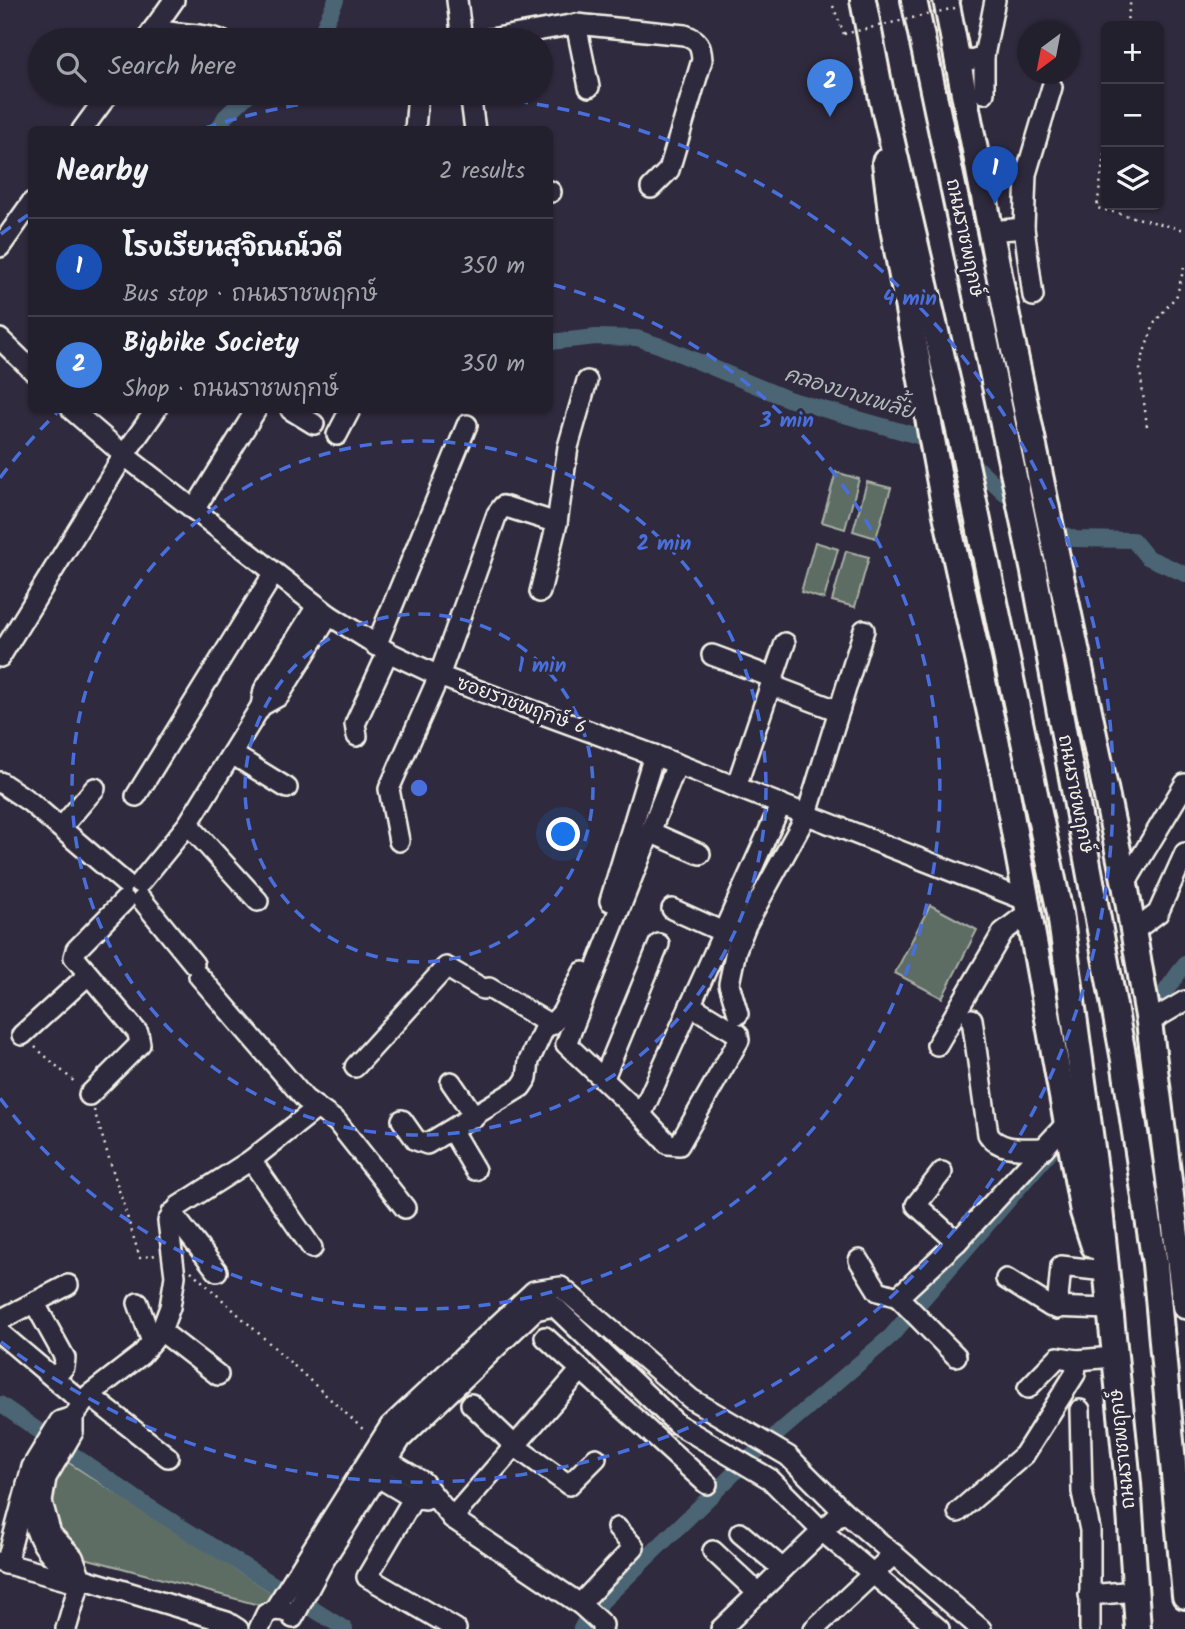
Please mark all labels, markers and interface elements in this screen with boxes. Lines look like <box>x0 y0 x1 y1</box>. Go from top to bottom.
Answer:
north arrow <box>1017 21 1080 84</box>
map controls <box>1101 21 1164 210</box>
button: + <box>1101 21 1164 84</box>
search box <box>28 28 553 105</box>
text: Search here <box>108 46 236 88</box>
icon: search <box>52 48 90 86</box>
pin: 2 <box>807 59 853 117</box>
button: − <box>1101 84 1164 147</box>
pin: 1 <box>972 146 1018 204</box>
button: layers <box>1101 147 1164 210</box>
text: Nearby <box>56 148 148 196</box>
text: 2 results <box>439 154 525 190</box>
street label: ถนนราชพฤกษ์ <box>937 176 991 300</box>
text: โรงเรียนสุจิณณ์วดี <box>123 228 343 270</box>
text: 1 <box>76 249 82 285</box>
text: 350 m <box>460 249 525 285</box>
text: Bus stop · ถนนราชพฤกษ์ <box>123 277 377 313</box>
text: 4 min <box>883 283 937 316</box>
text: Bigbike Society <box>123 323 299 365</box>
text: 2 <box>72 347 86 383</box>
text: 350 m <box>460 347 525 383</box>
water label: คลองบางเพลี้ย <box>780 354 921 430</box>
text: Shop · ถนนราชพฤกษ์ <box>123 372 338 408</box>
text: 3 min <box>759 405 814 438</box>
text: 2 min <box>637 528 691 561</box>
text: 1 min <box>518 650 566 683</box>
street label: ซอยราชพฤกษ์ 6 <box>452 669 590 743</box>
street label: ถนนราชพฤกษ์ <box>1049 732 1101 856</box>
centre of rings <box>407 776 431 800</box>
your location <box>546 817 580 851</box>
street label: ถนนราชพฤกษ์ <box>1102 1387 1144 1510</box>

